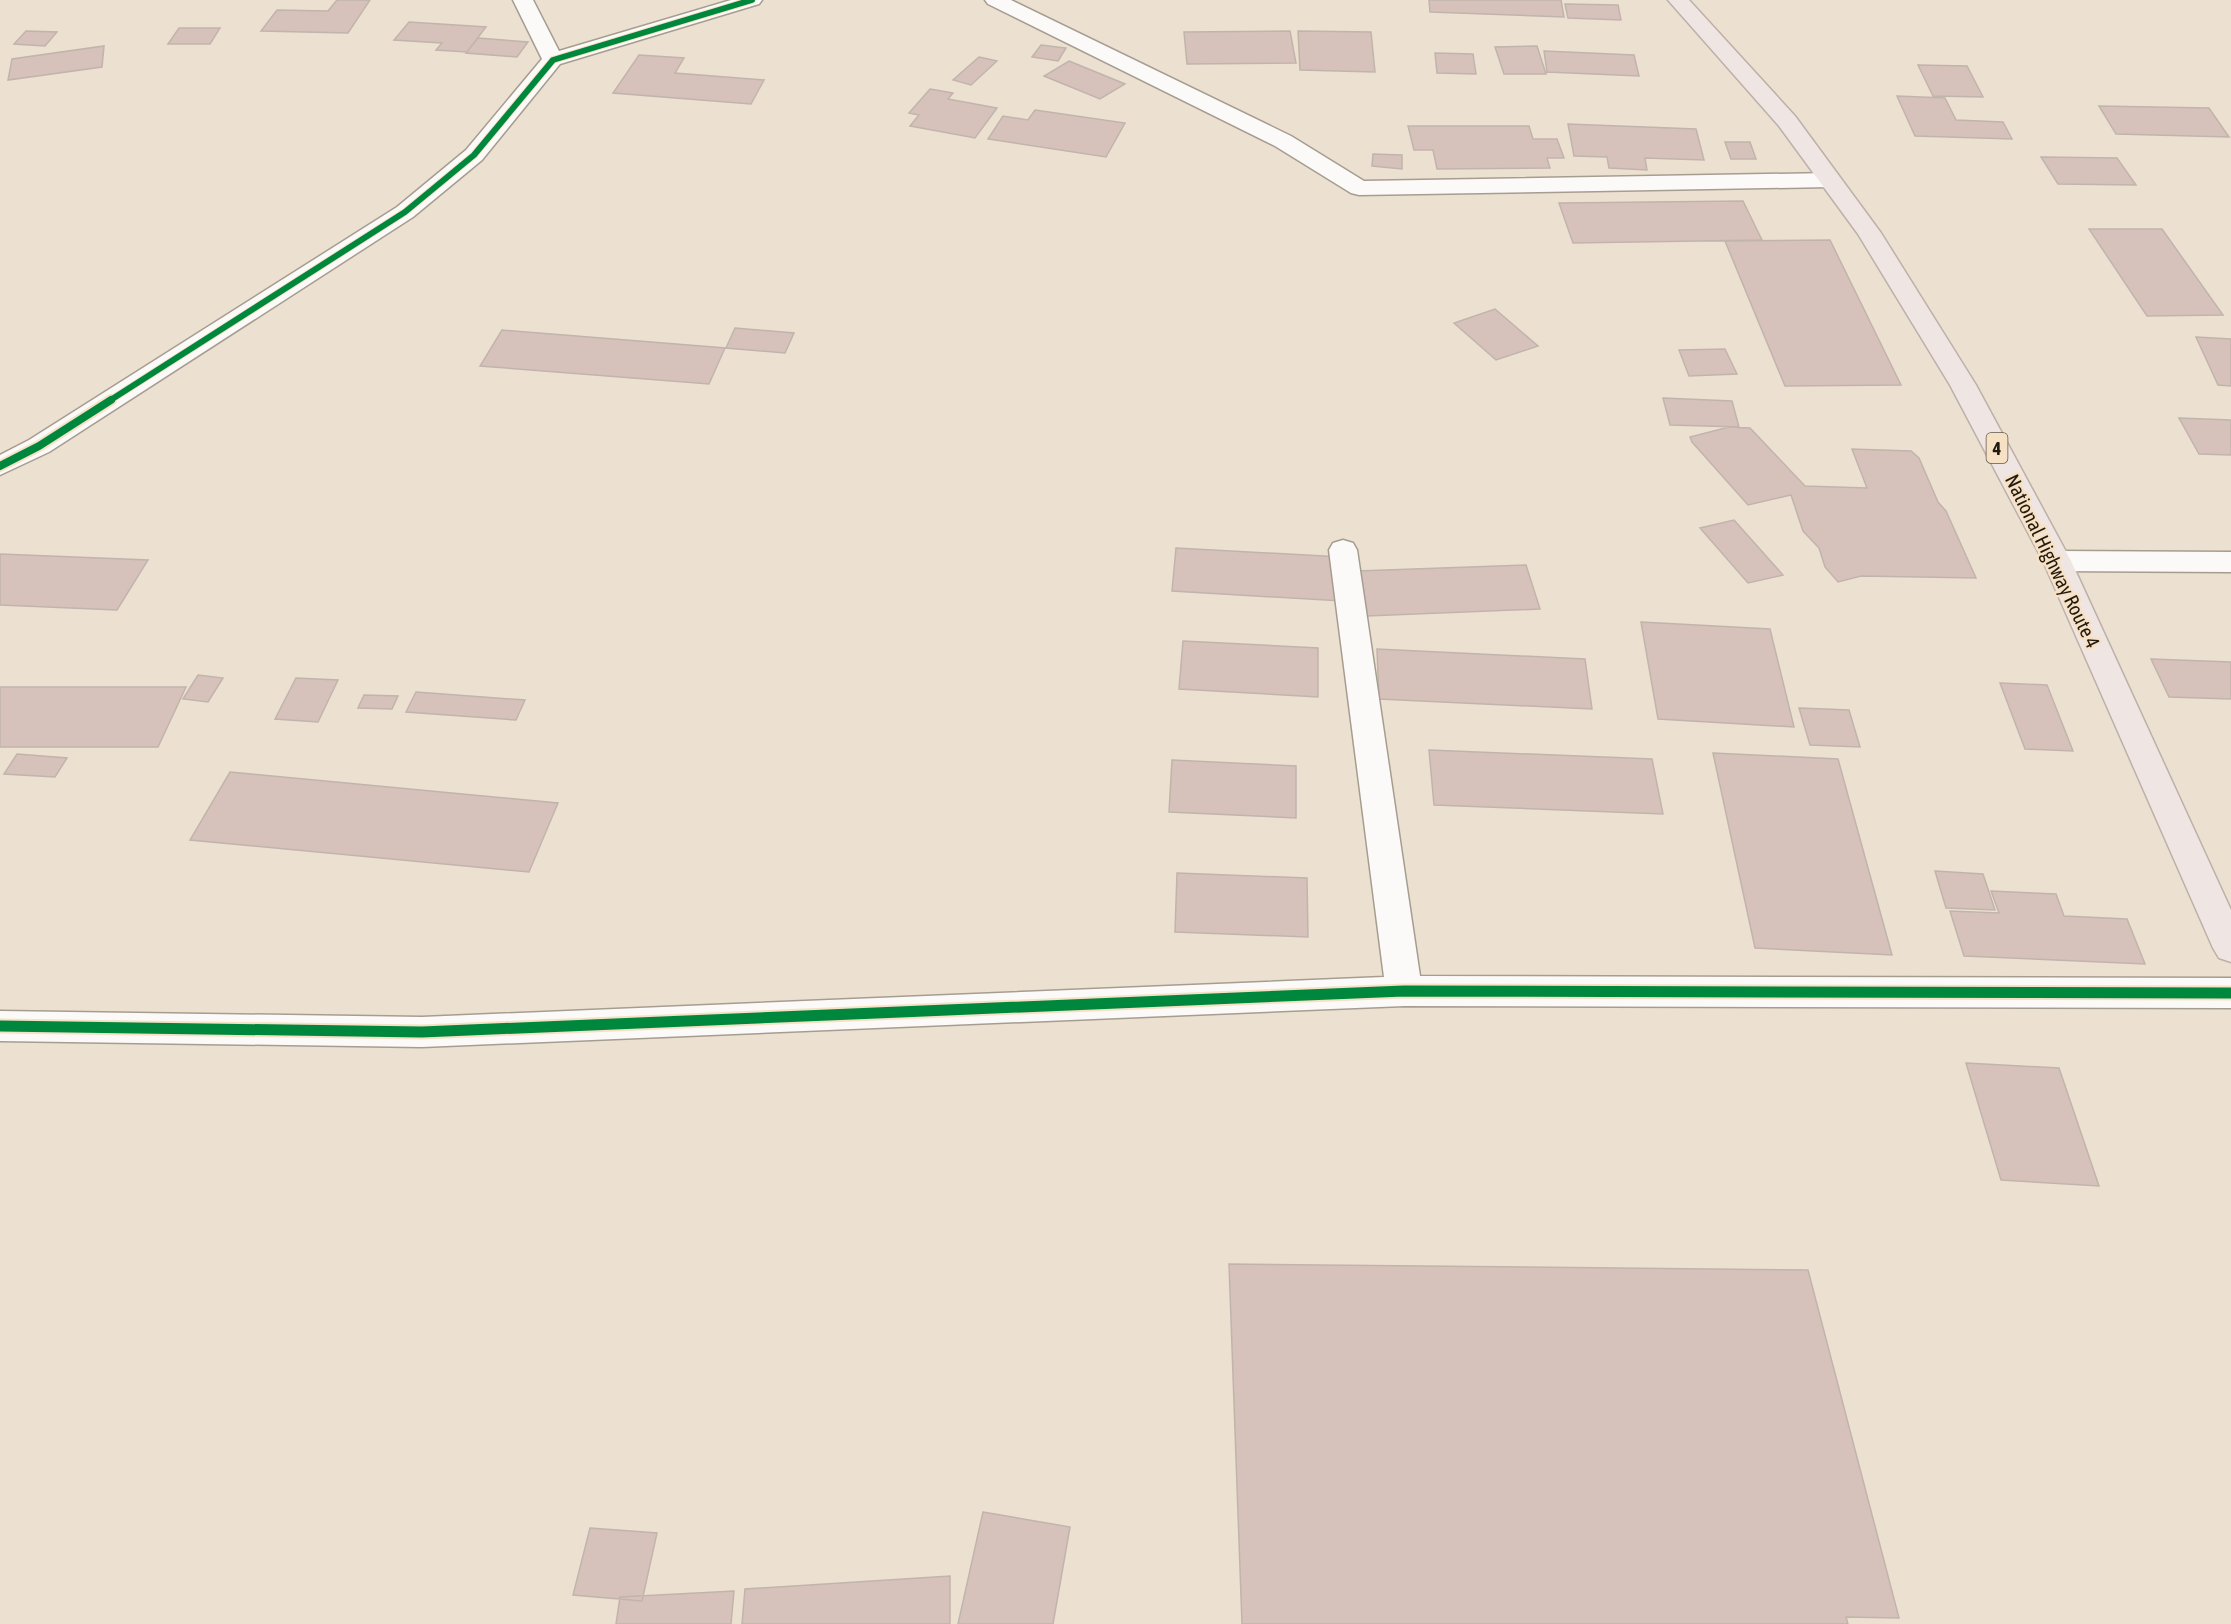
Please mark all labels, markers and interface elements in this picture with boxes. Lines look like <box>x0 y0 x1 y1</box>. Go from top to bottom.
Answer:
road number: 4 <box>1986 433 2008 463</box>
street label: National Highway Route 4 <box>2001 470 2105 652</box>

